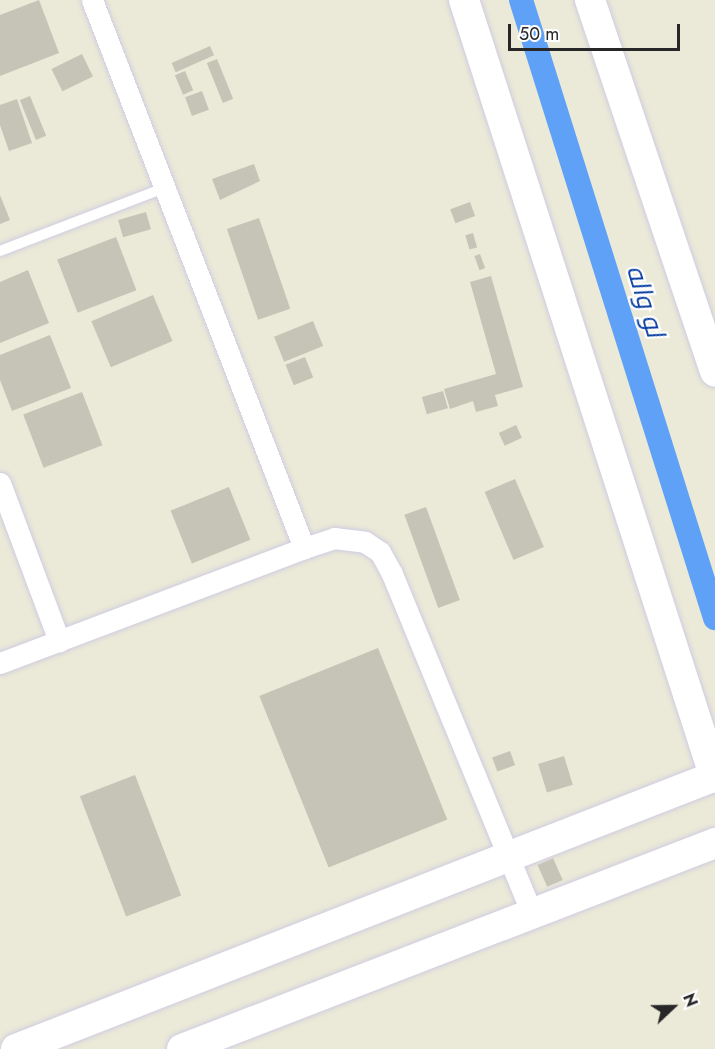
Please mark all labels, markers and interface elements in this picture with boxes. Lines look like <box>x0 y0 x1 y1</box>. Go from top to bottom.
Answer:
scale bar <box>511 12 684 50</box>
text: 50 m <box>519 21 559 47</box>
water label: لو واله <box>619 261 671 341</box>
north arrow <box>643 977 703 1037</box>
text: N <box>677 990 703 1010</box>

